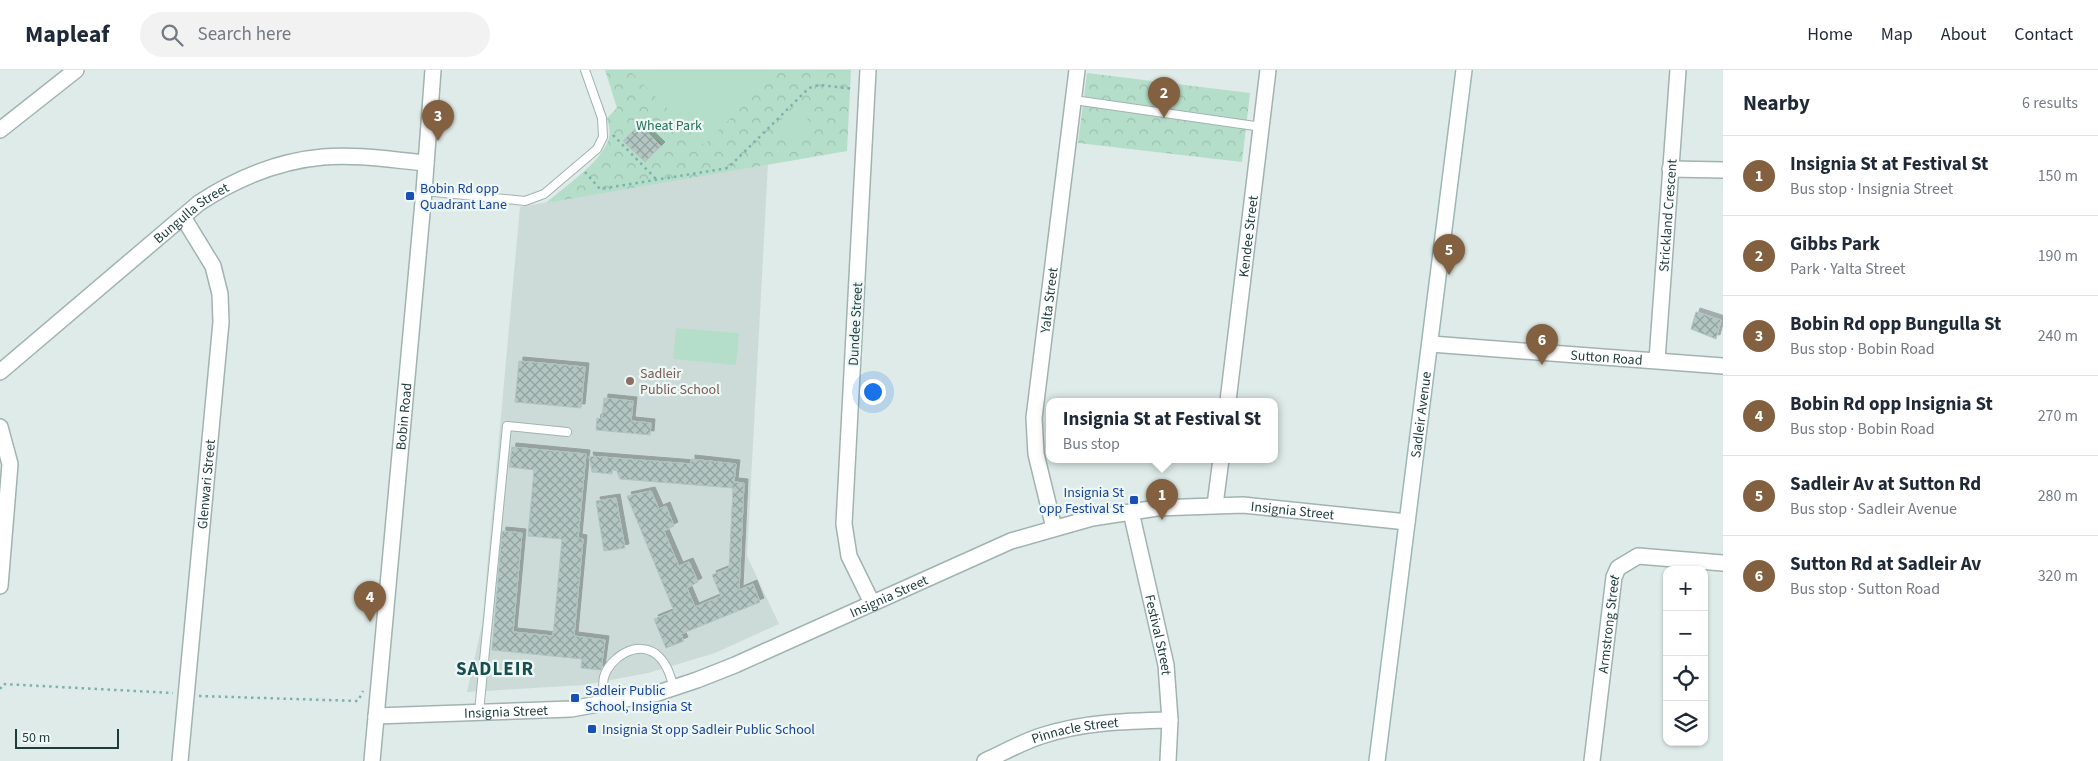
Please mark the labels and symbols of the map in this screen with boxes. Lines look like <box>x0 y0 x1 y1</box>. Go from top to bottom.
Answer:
pin: 2 <box>1148 77 1180 118</box>
pin: 3 <box>422 100 454 141</box>
park label: Wheat Park <box>636 116 702 136</box>
street label: Strickland Crescent <box>1654 158 1683 273</box>
street label: Bungulla Street <box>150 178 233 248</box>
place label: Bobin Rd opp Quadrant Lane <box>420 179 507 215</box>
marker: Bobin Rd opp Quadrant Lane <box>404 190 416 202</box>
street label: Kendee Street <box>1234 194 1264 278</box>
pin: 5 <box>1433 234 1465 275</box>
street label: Yalta Street <box>1035 266 1064 335</box>
street label: Dundee Street <box>844 282 868 366</box>
pin: 6 <box>1526 324 1558 365</box>
street label: Sutton Road <box>1570 346 1643 371</box>
place label: Sadleir Public School <box>640 364 720 400</box>
street label: Sadleir Avenue <box>1406 370 1437 459</box>
marker: Sadleir Public School <box>624 375 636 387</box>
your location <box>860 379 886 405</box>
street label: Bobin Road <box>391 382 417 451</box>
street label: Glenwari Street <box>193 438 221 530</box>
pin: 1 <box>1146 479 1178 520</box>
place label: Insignia St opp Festival St <box>1039 483 1124 519</box>
marker: Insignia St opp Festival St <box>1128 494 1140 506</box>
street label: Insignia Street <box>1250 497 1335 525</box>
street label: Insignia Street <box>847 570 932 623</box>
street label: Armstrong Street <box>1594 571 1625 675</box>
pin: 4 <box>354 581 386 622</box>
street label: Festival Street <box>1139 593 1176 676</box>
district label: SADLEIR <box>456 656 534 683</box>
place label: Sadleir Public School, Insignia St <box>585 681 692 717</box>
marker: Sadleir Public School, Insignia St <box>569 692 581 704</box>
street label: Insignia Street <box>464 701 548 724</box>
street label: Pinnacle Street <box>1029 713 1120 750</box>
place label: Insignia St opp Sadleir Public School <box>602 720 815 740</box>
marker: Insignia St opp Sadleir Public School <box>586 723 598 735</box>
scale bar <box>15 726 119 749</box>

